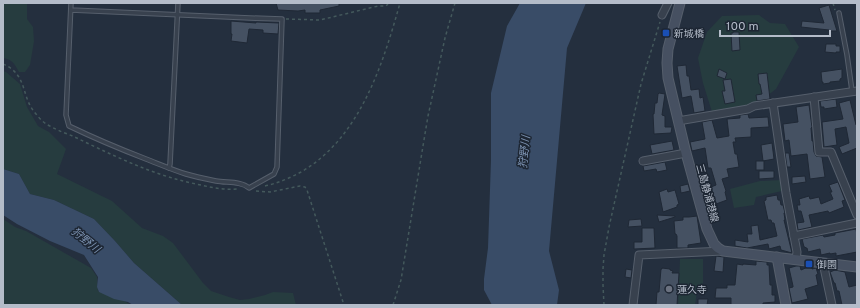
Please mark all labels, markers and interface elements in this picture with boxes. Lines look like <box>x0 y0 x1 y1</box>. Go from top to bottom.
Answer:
scale bar <box>720 12 830 38</box>
text: 100 m <box>726 19 759 35</box>
marker: 新城橋 <box>661 28 671 38</box>
place label: 新城橋 <box>674 28 704 41</box>
water label: 狩野川 <box>516 134 534 169</box>
street label: 三島静浦港線 <box>693 163 721 224</box>
water label: 狩野川 <box>68 225 103 257</box>
marker: 御園 <box>804 259 814 269</box>
place label: 御園 <box>817 259 837 272</box>
marker: 蓮久寺 <box>664 284 674 294</box>
place label: 蓮久寺 <box>677 284 707 297</box>

